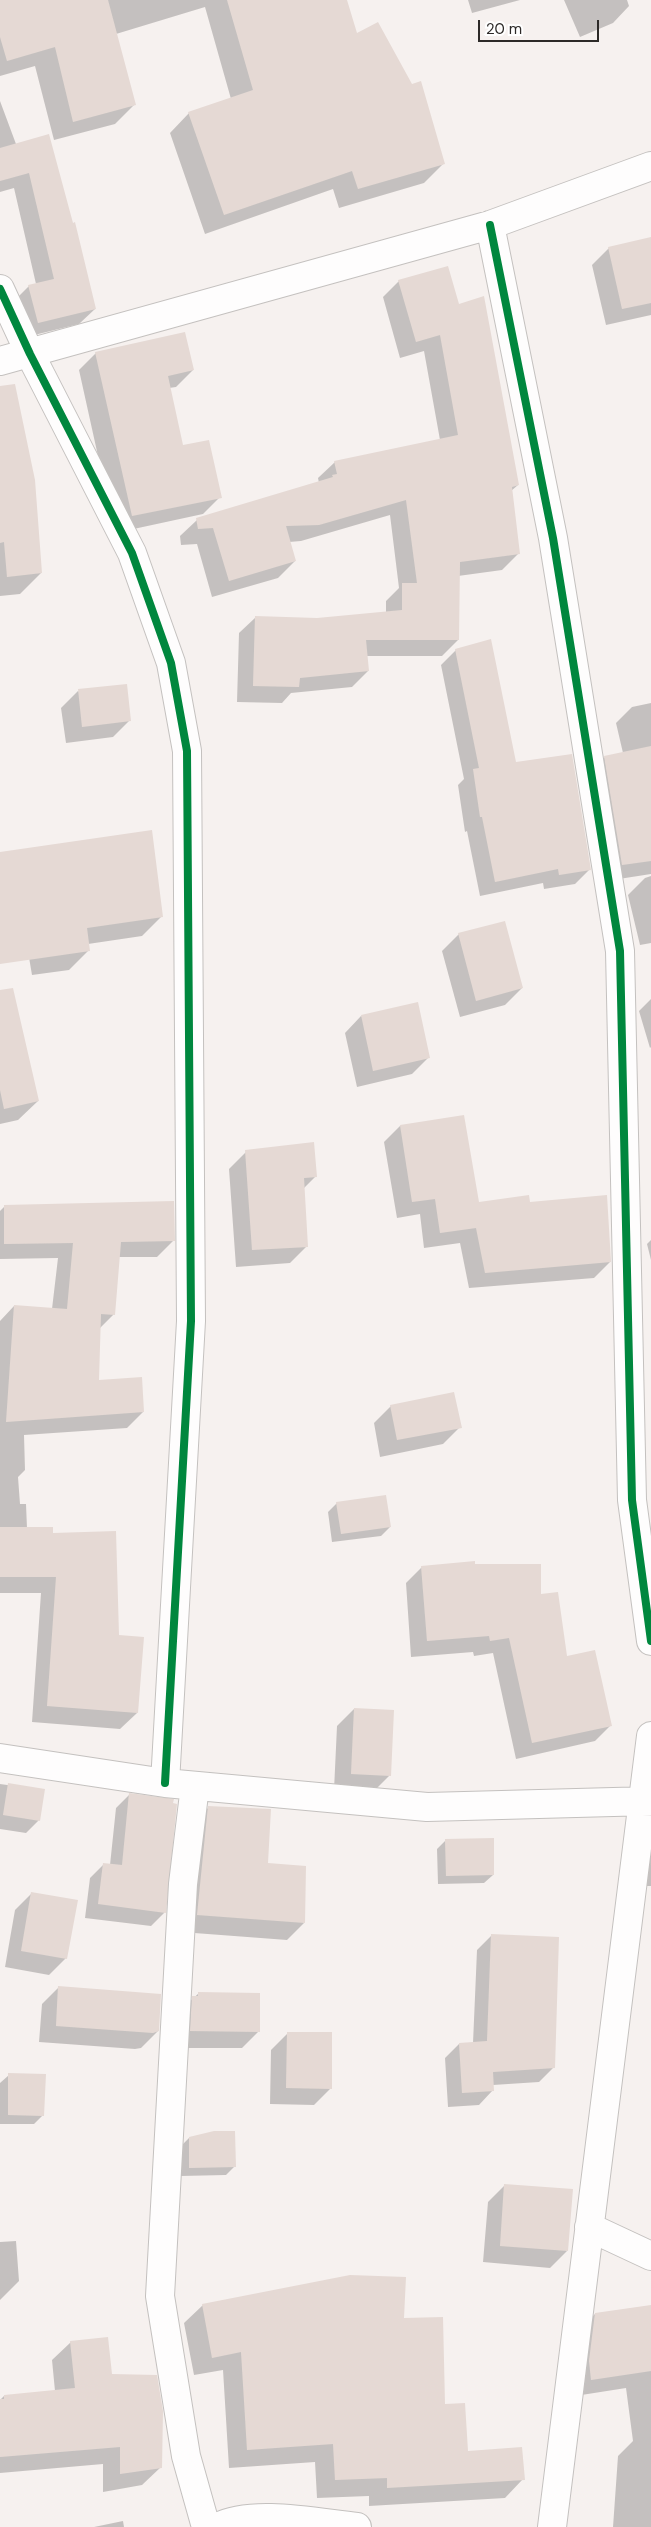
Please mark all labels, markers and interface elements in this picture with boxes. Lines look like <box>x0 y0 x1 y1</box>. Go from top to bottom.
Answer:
scale bar <box>481 10 602 42</box>
text: 20 m <box>486 19 522 39</box>

